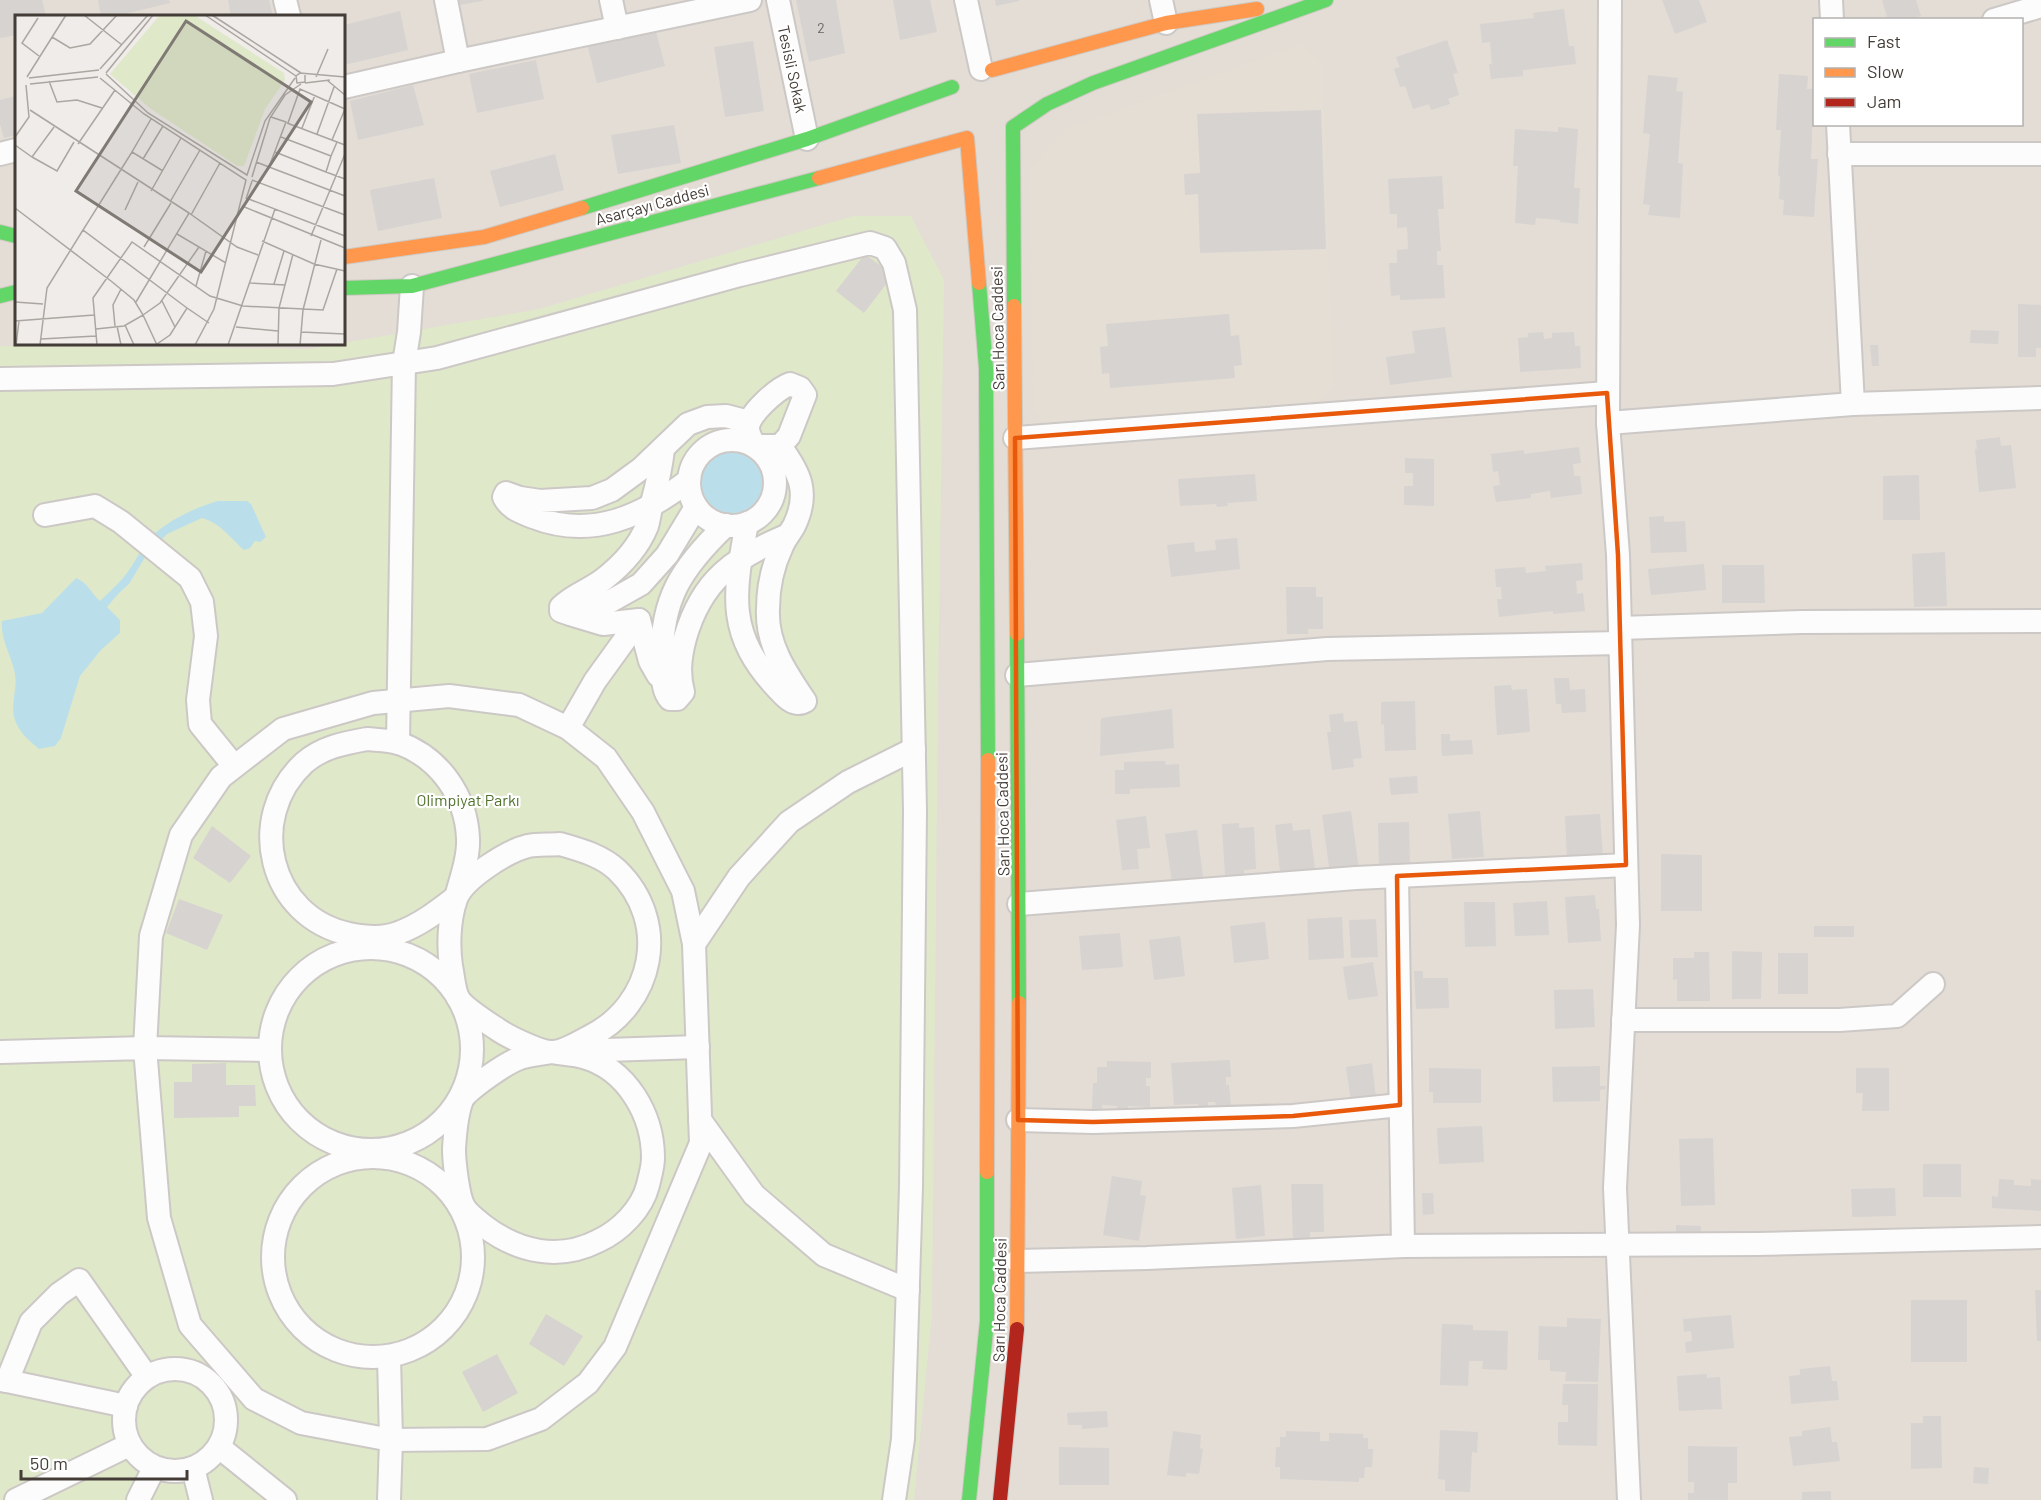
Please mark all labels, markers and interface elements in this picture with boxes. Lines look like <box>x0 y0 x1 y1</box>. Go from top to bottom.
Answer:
inset map <box>15 15 345 345</box>
legend <box>1813 18 2023 126</box>
house number: 2 <box>817 19 825 36</box>
street label: Tesisli Sokak <box>774 24 812 114</box>
text: Fast <box>1867 30 1901 52</box>
text: Slow <box>1867 60 1904 82</box>
text: Jam <box>1867 90 1901 112</box>
street label: Asarçayı Caddesi <box>593 180 711 228</box>
street label: Sarı Hoca Caddesi <box>986 266 1008 390</box>
street label: Sarı Hoca Caddesi <box>991 752 1013 876</box>
park label: Olimpiyat Parkı <box>416 790 520 809</box>
street label: Sarı Hoca Caddesi <box>988 1238 1010 1362</box>
scale bar <box>21 1443 188 1481</box>
text: 50 m <box>30 1452 68 1474</box>

